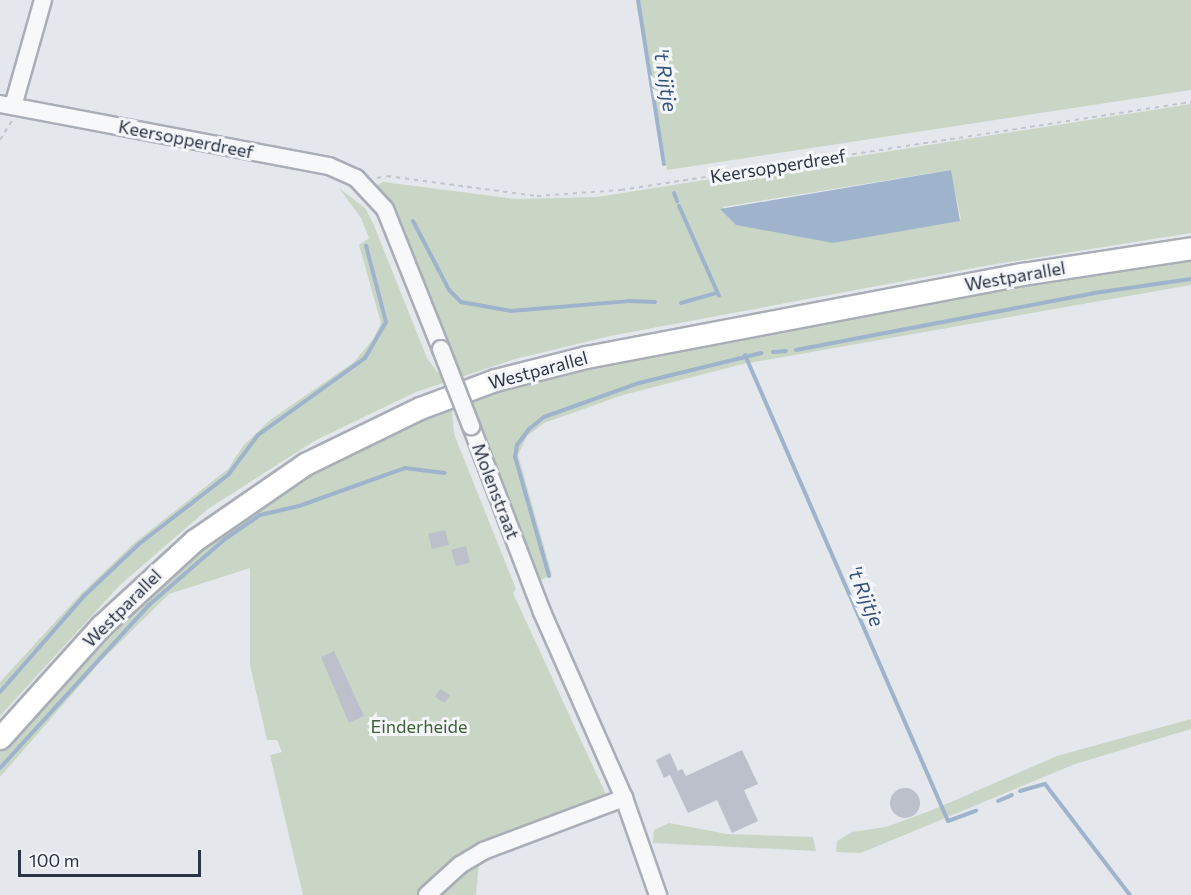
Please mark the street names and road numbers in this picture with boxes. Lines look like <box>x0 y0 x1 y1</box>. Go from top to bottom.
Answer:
street label: Keersopperdreef <box>117 115 255 163</box>
street label: Keersopperdreef <box>709 145 847 187</box>
street label: Westparallel <box>963 257 1067 295</box>
street label: Westparallel <box>486 346 590 394</box>
street label: Molenstraat <box>468 440 524 542</box>
street label: Westparallel <box>78 564 166 652</box>

